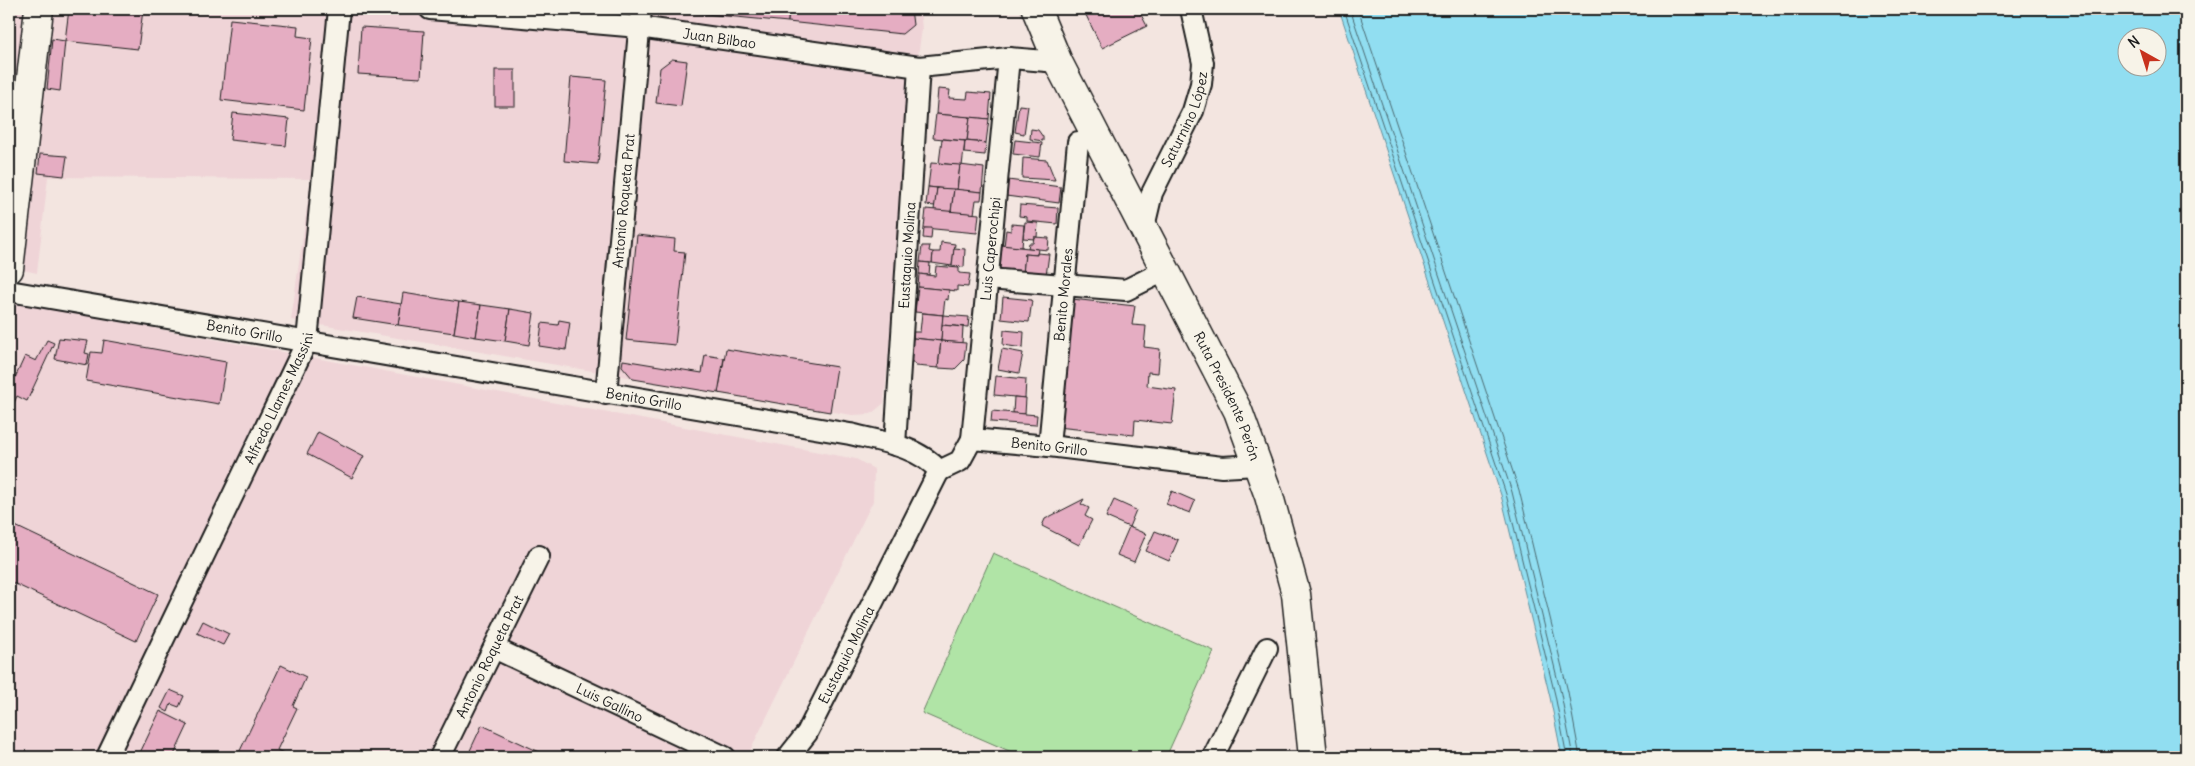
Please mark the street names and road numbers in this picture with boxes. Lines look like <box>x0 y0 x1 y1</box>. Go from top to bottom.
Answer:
street label: Juan Bilbao <box>682 24 757 53</box>
street label: Saturnino López <box>1157 70 1211 170</box>
street label: Antonio Roqueta Prat <box>608 133 639 269</box>
street label: Luis Caperochipi <box>976 196 1004 302</box>
street label: Eustaquio Molina <box>895 201 919 309</box>
street label: Benito Morales <box>1050 247 1077 342</box>
street label: Benito Grillo <box>205 316 284 346</box>
street label: Ruta Presidente Perón <box>1190 329 1264 463</box>
street label: Alfredo Llames Massini <box>240 332 317 467</box>
street label: Benito Grillo <box>604 384 683 414</box>
street label: Benito Grillo <box>1010 434 1089 460</box>
street label: Antonio Roqueta Prat <box>452 592 527 721</box>
street label: Eustaquio Molina <box>814 603 878 707</box>
street label: Luis Gallino <box>573 679 646 726</box>

